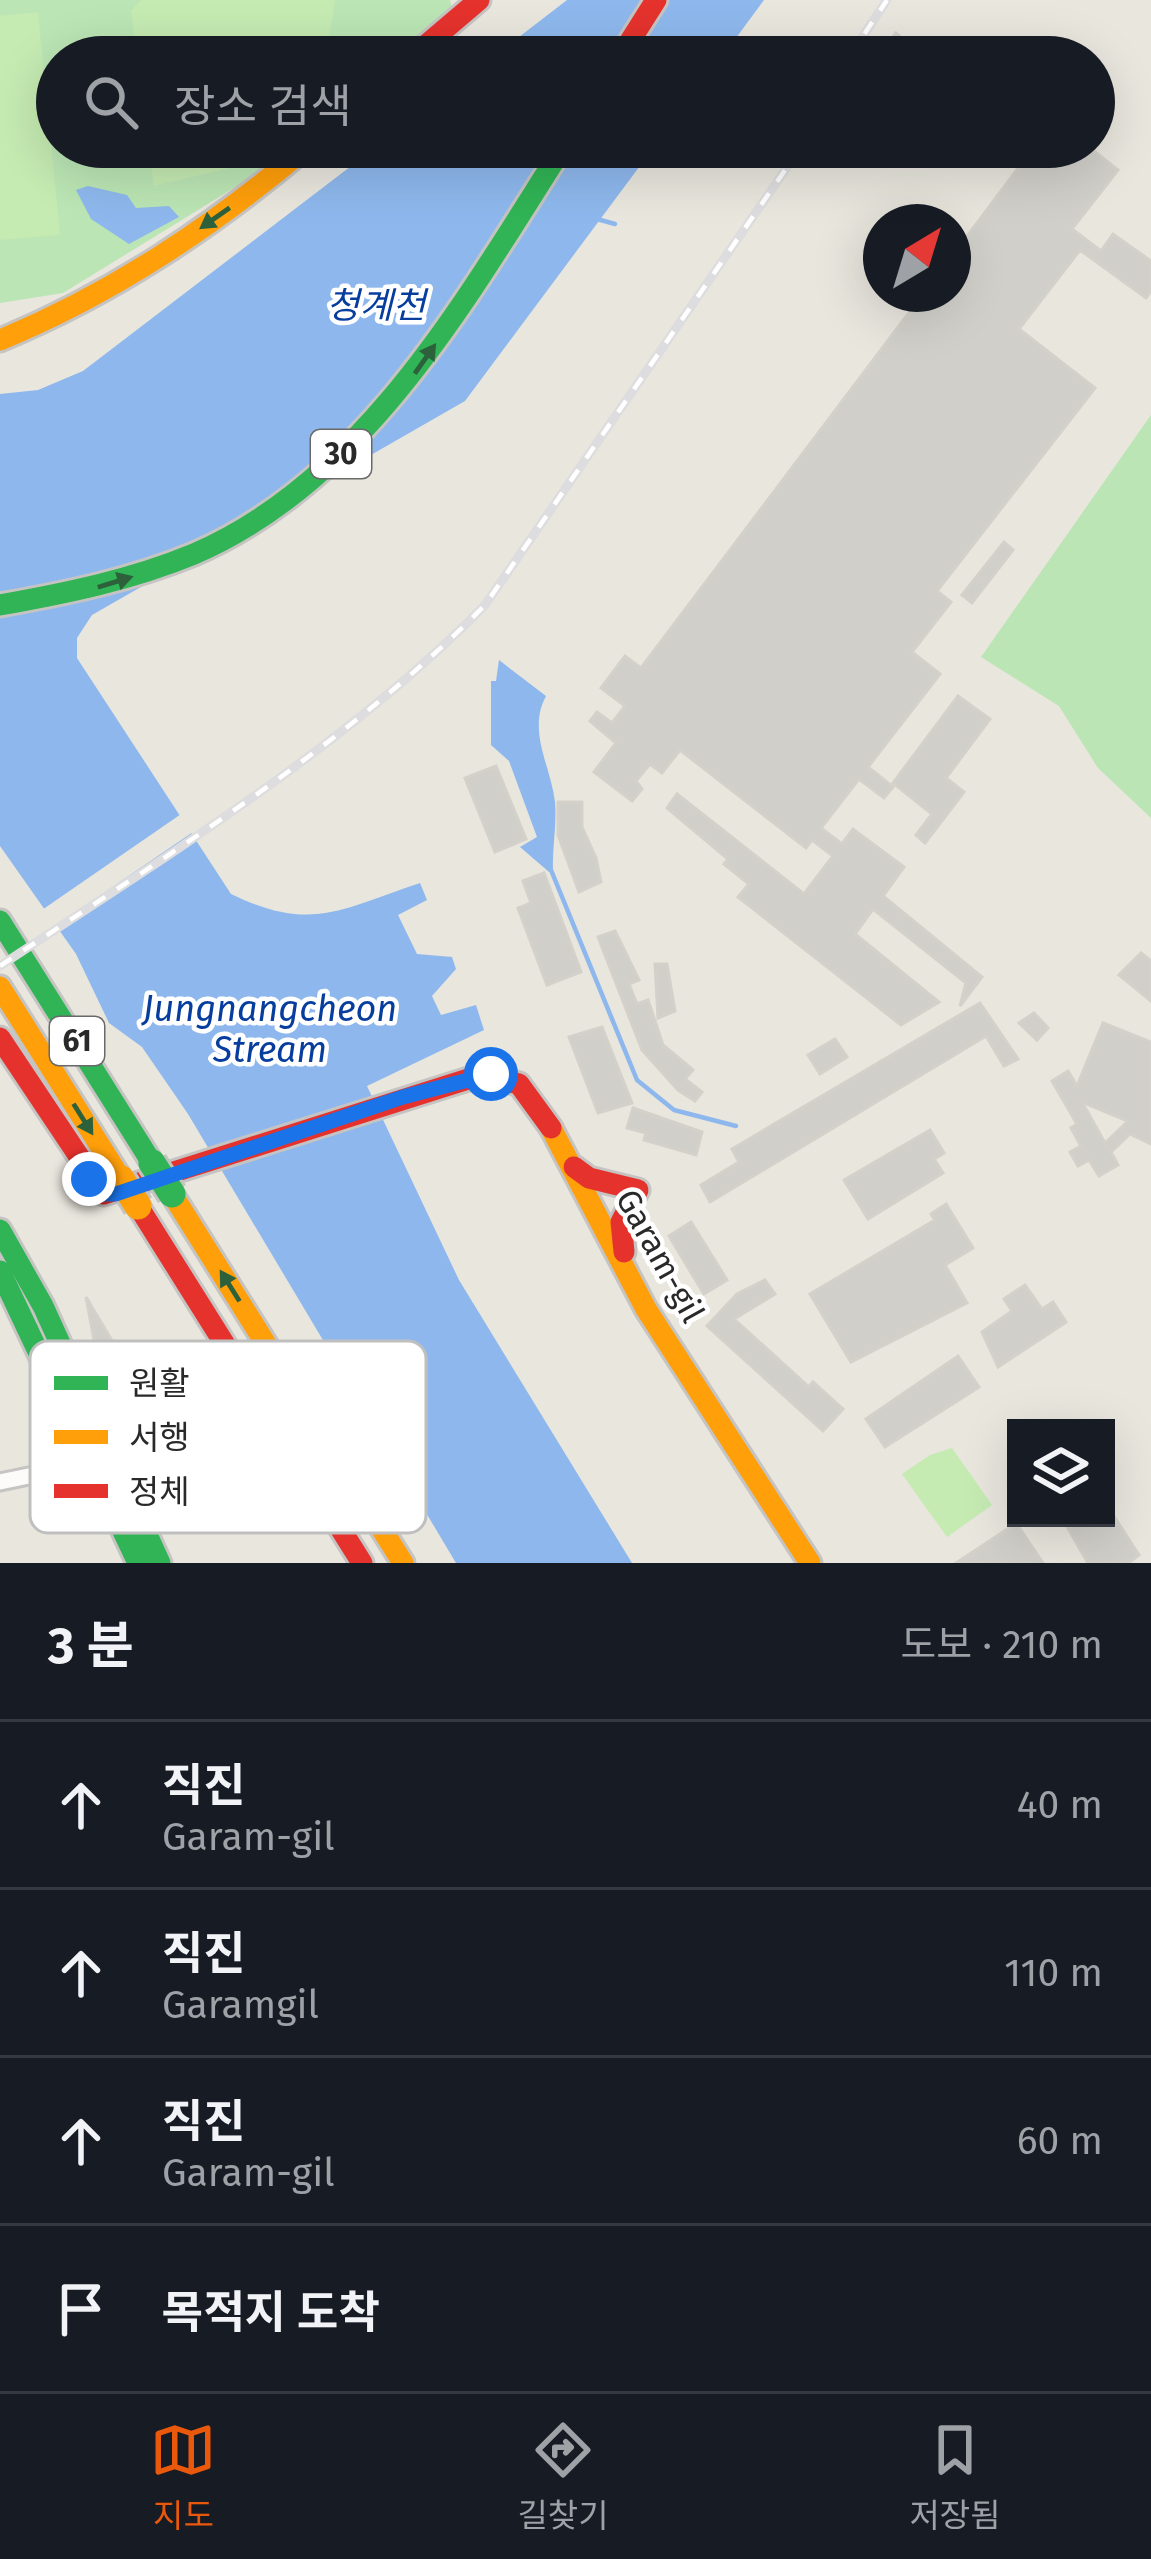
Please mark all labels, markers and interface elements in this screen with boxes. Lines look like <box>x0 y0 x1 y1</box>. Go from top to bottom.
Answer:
search box <box>36 36 1115 168</box>
icon: search <box>78 69 144 135</box>
text: 장소 검색 <box>174 80 352 134</box>
north arrow <box>863 204 971 312</box>
one-way arrow <box>198 206 231 229</box>
water label: 청계천 <box>326 284 430 328</box>
one-way arrow <box>413 343 436 375</box>
road number: 30 <box>311 430 371 478</box>
one-way arrow <box>97 572 133 591</box>
water label: Jungnangcheon Stream <box>141 987 397 1072</box>
road number: 61 <box>50 1017 104 1065</box>
route start <box>464 1047 518 1101</box>
one-way arrow <box>72 1102 93 1136</box>
route end <box>62 1152 116 1206</box>
street label: Garam-gil <box>607 1182 713 1330</box>
one-way arrow <box>219 1270 241 1302</box>
legend <box>30 1341 426 1533</box>
text: 원활 <box>129 1364 190 1404</box>
text: 서행 <box>129 1418 190 1458</box>
map controls <box>1007 1419 1115 1527</box>
button: layers <box>1007 1419 1115 1527</box>
text: 정체 <box>129 1472 190 1512</box>
text: 3 분 <box>48 1615 134 1677</box>
text: 도보 · 210 m <box>900 1622 1103 1668</box>
text: 직진 <box>162 1759 245 1813</box>
icon: ahead <box>48 1772 114 1838</box>
text: 40 m <box>1017 1782 1103 1828</box>
text: Garam-gil <box>162 1814 335 1860</box>
text: 직진 <box>162 1927 245 1981</box>
icon: ahead <box>48 1940 114 2006</box>
text: 110 m <box>1004 1950 1103 1996</box>
text: Garamgil <box>162 1982 319 2028</box>
text: 직진 <box>162 2095 245 2149</box>
icon: ahead <box>48 2108 114 2174</box>
text: 60 m <box>1017 2118 1103 2164</box>
text: Garam-gil <box>162 2150 335 2196</box>
icon: arrive <box>48 2276 114 2342</box>
text: 목적지 도착 <box>162 2286 380 2340</box>
tab: 지도 <box>150 2417 216 2537</box>
tab: 길찾기 <box>517 2417 609 2537</box>
tab: 저장됨 <box>909 2417 1001 2537</box>

